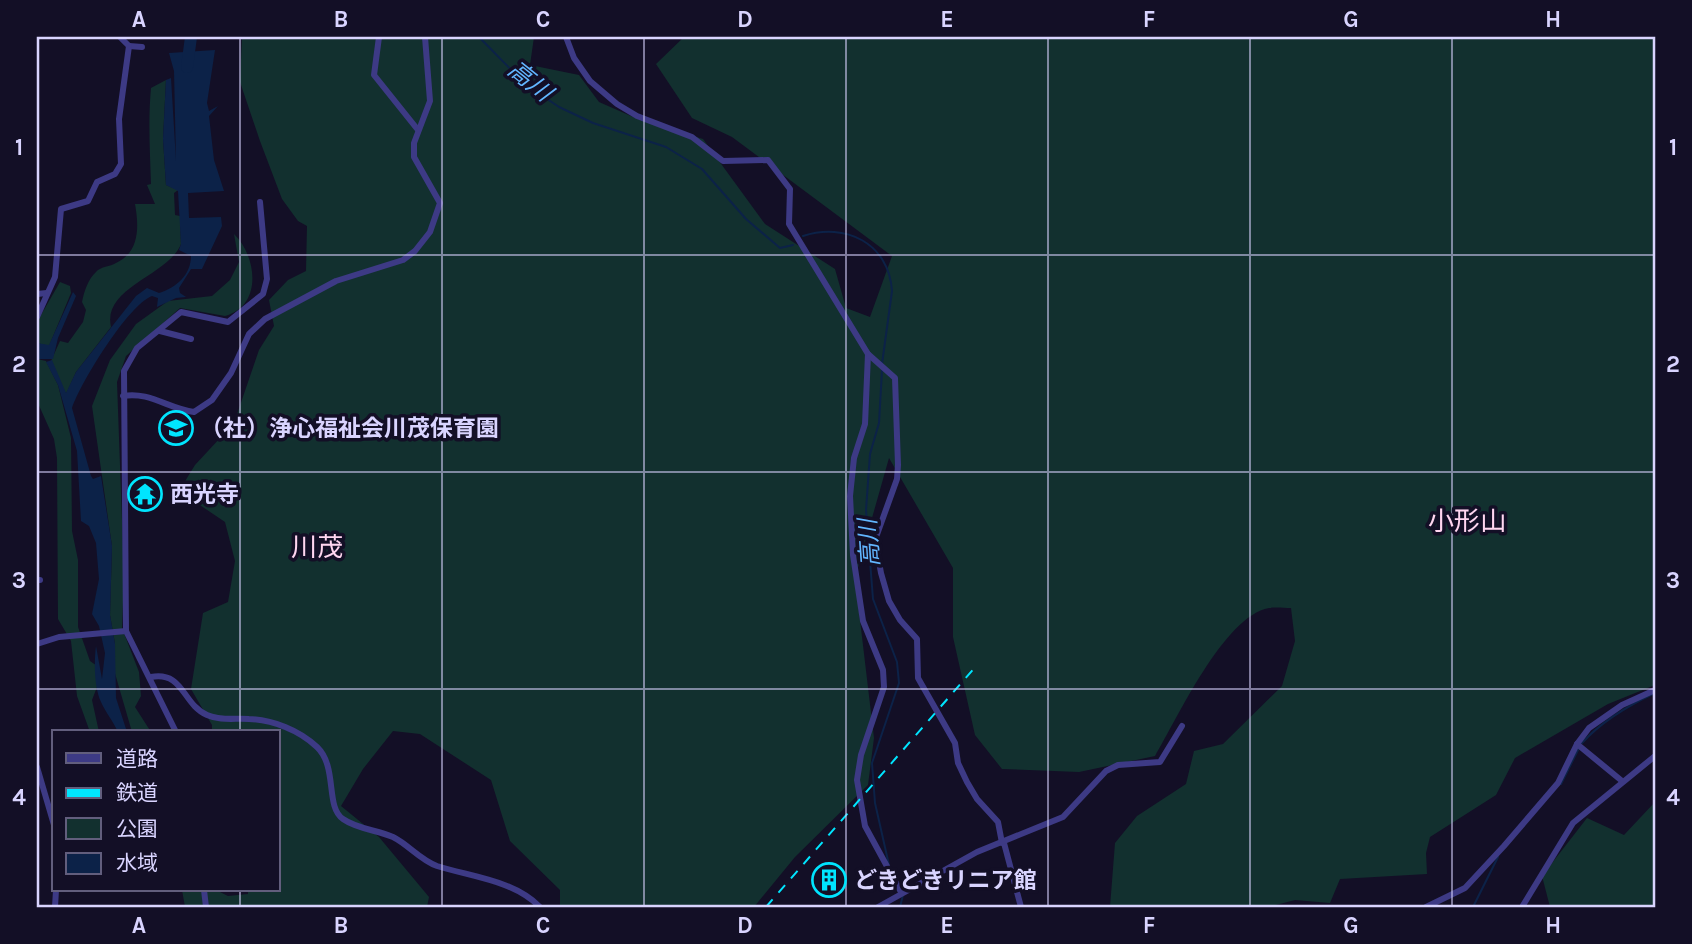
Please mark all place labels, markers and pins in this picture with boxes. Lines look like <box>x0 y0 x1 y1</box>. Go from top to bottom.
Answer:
school or university icon: （社）浄心福祉会川茂保育園 <box>157 409 195 447</box>
place label: （社）浄心福祉会川茂保育園 <box>200 415 499 442</box>
temple icon: 西光寺 <box>126 475 164 513</box>
place label: 西光寺 <box>170 481 239 508</box>
building icon: どきどきリニア館 <box>810 861 848 899</box>
place label: どきどきリニア館 <box>854 867 1037 894</box>

